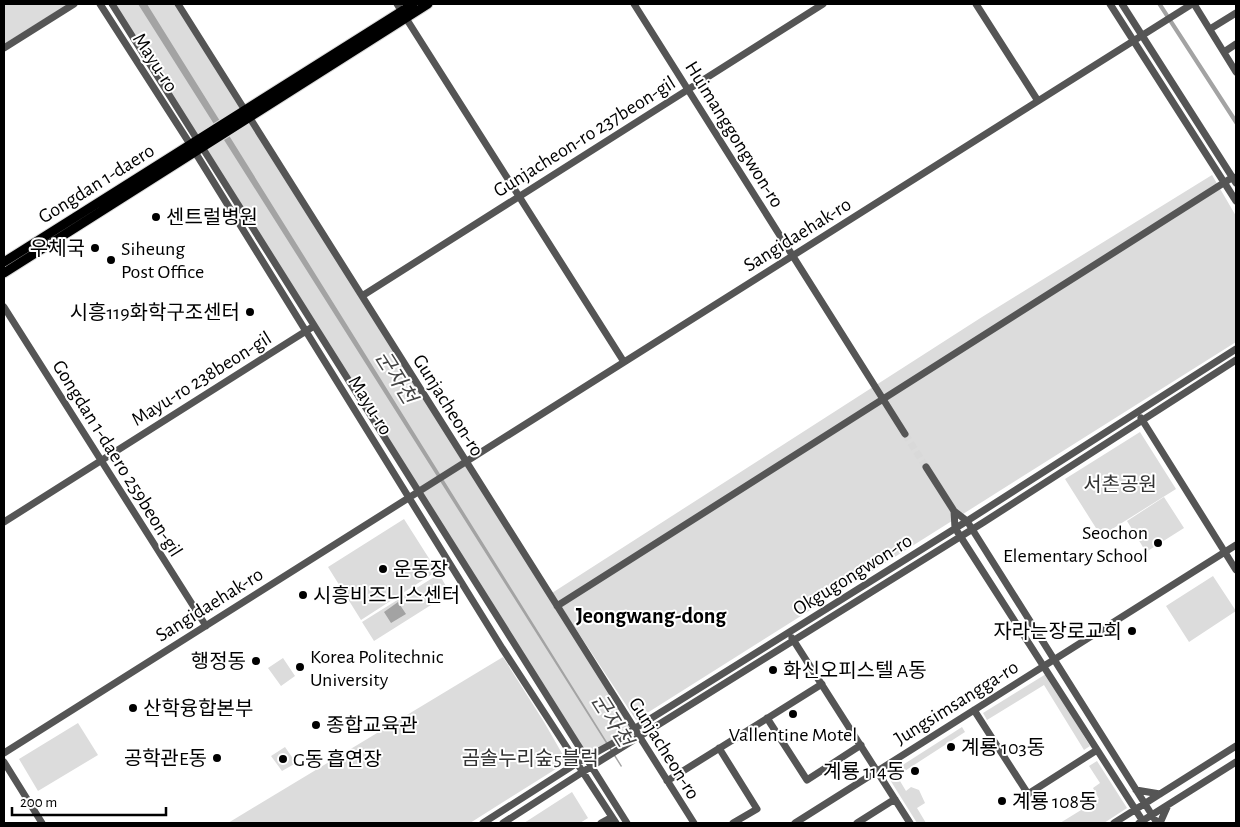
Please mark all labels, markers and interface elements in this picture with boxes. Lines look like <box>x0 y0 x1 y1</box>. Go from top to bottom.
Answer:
street label: Mayu-ro <box>129 30 181 96</box>
street label: Huimanggongwon-ro <box>681 58 787 211</box>
street label: Gunjacheon-ro 237beon-gil <box>490 73 679 201</box>
street label: Gongdan 1-daero <box>35 140 158 227</box>
street label: Sangidaehak-ro <box>740 194 855 276</box>
place label: 센트럴병원 <box>166 207 258 228</box>
marker: 센트럴병원 <box>150 211 162 223</box>
place label: 우체국 <box>30 238 85 259</box>
place label: Siheung Post Office <box>121 239 204 282</box>
marker: 우체국 <box>89 242 101 254</box>
marker: Siheung Post Office <box>105 254 117 266</box>
place label: 시흥119화학구조센터 <box>70 302 240 323</box>
marker: 시흥119화학구조센터 <box>244 306 256 318</box>
street label: Mayu-ro 238beon-gil <box>128 328 275 430</box>
water label: 군자천 <box>371 347 422 410</box>
street label: Gunjacheon-ro <box>409 351 487 460</box>
street label: Gongdan 1-daero 259beon-gil <box>48 357 186 560</box>
street label: Mayu-ro <box>344 372 396 439</box>
park label: 서촌공원 <box>1083 474 1157 495</box>
place label: Seochon Elementary School <box>1003 523 1148 566</box>
street label: Okgugongwon-ro <box>789 530 916 619</box>
marker: Seochon Elementary School <box>1152 537 1164 549</box>
place label: 운동장 <box>393 559 448 580</box>
marker: 운동장 <box>377 563 389 575</box>
street label: Sangidaehak-ro <box>152 564 267 646</box>
place label: 시흥비즈니스센터 <box>313 585 460 606</box>
marker: 시흥비즈니스센터 <box>297 589 309 601</box>
district label: Jeongwang-dong <box>576 605 727 627</box>
place label: 자라는장로교회 <box>993 621 1122 642</box>
marker: 자라는장로교회 <box>1126 625 1138 637</box>
place label: Korea Politechnic University <box>310 647 444 690</box>
place label: 행정동 <box>191 651 246 672</box>
marker: 행정동 <box>250 655 262 667</box>
street label: Jungsimsangga-ro <box>891 657 1022 749</box>
place label: 화신오피스텔 A동 <box>783 660 927 681</box>
marker: Korea Politechnic University <box>294 661 306 673</box>
marker: 화신오피스텔 A동 <box>767 664 779 676</box>
water label: 군자천 <box>587 690 638 753</box>
street label: Gunjacheon-ro <box>625 694 703 803</box>
place label: 산학융합본부 <box>143 698 253 719</box>
marker: 산학융합본부 <box>127 702 139 714</box>
marker: Vallentine Motel <box>787 708 799 720</box>
place label: 종합교육관 <box>326 715 418 736</box>
marker: 종합교육관 <box>310 719 322 731</box>
place label: Vallentine Motel <box>729 725 857 745</box>
place label: 계룡 103동 <box>961 737 1045 758</box>
marker: 계룡 103동 <box>945 741 957 753</box>
place label: 공학관E동 <box>124 748 207 769</box>
park label: 곰솔누리숲5블럭 <box>461 748 599 769</box>
place label: G동 흡연장 <box>293 749 382 770</box>
marker: 공학관E동 <box>211 752 223 764</box>
marker: G동 흡연장 <box>277 753 289 765</box>
place label: 계룡 114동 <box>823 761 905 782</box>
marker: 계룡 114동 <box>909 765 921 777</box>
scale bar <box>12 784 166 816</box>
place label: 계룡 108동 <box>1012 791 1097 812</box>
text: 200 m <box>20 795 57 810</box>
marker: 계룡 108동 <box>996 795 1008 807</box>

